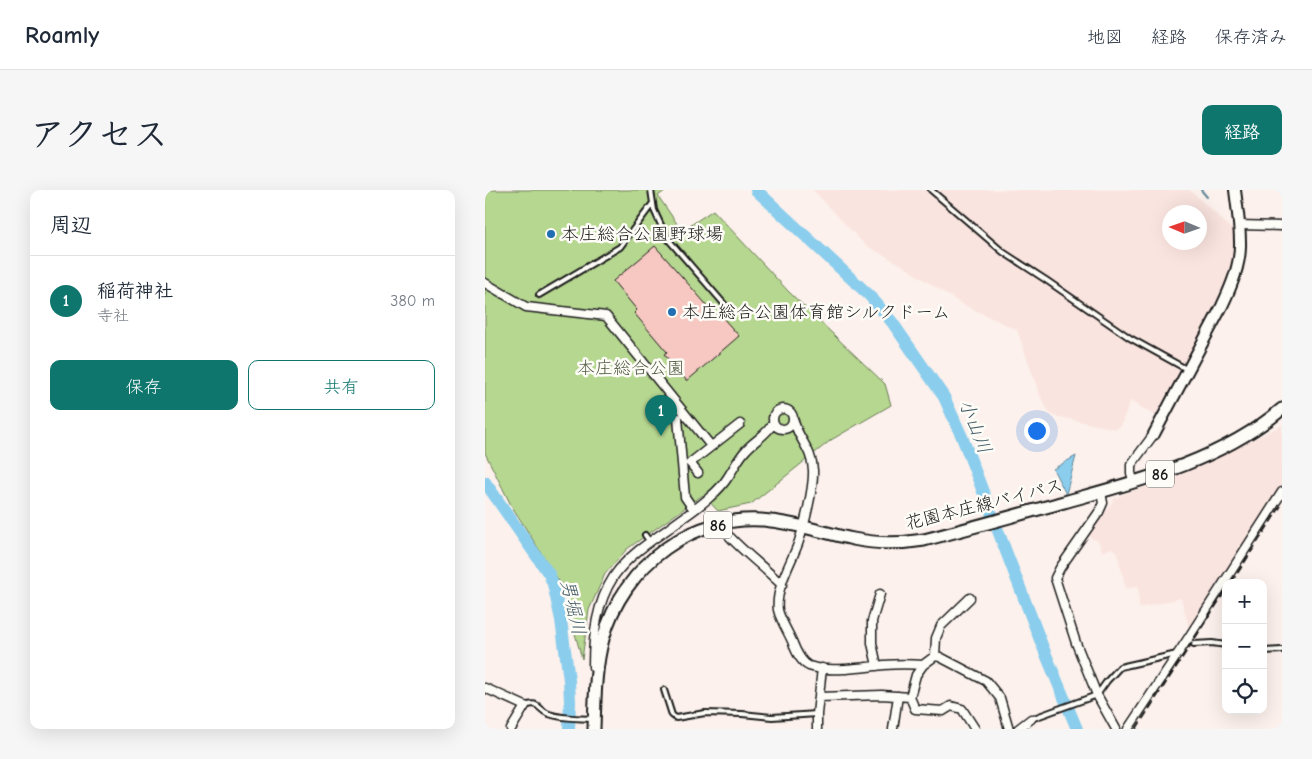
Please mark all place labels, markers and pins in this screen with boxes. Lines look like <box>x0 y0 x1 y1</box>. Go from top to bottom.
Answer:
place label: 本庄総合公園野球場 <box>561 224 723 245</box>
marker: 本庄総合公園野球場 <box>545 228 557 240</box>
place label: 本庄総合公園体育館シルクドーム <box>682 302 950 323</box>
marker: 本庄総合公園体育館シルクドーム <box>666 306 678 318</box>
pin: 1 <box>645 395 677 436</box>

